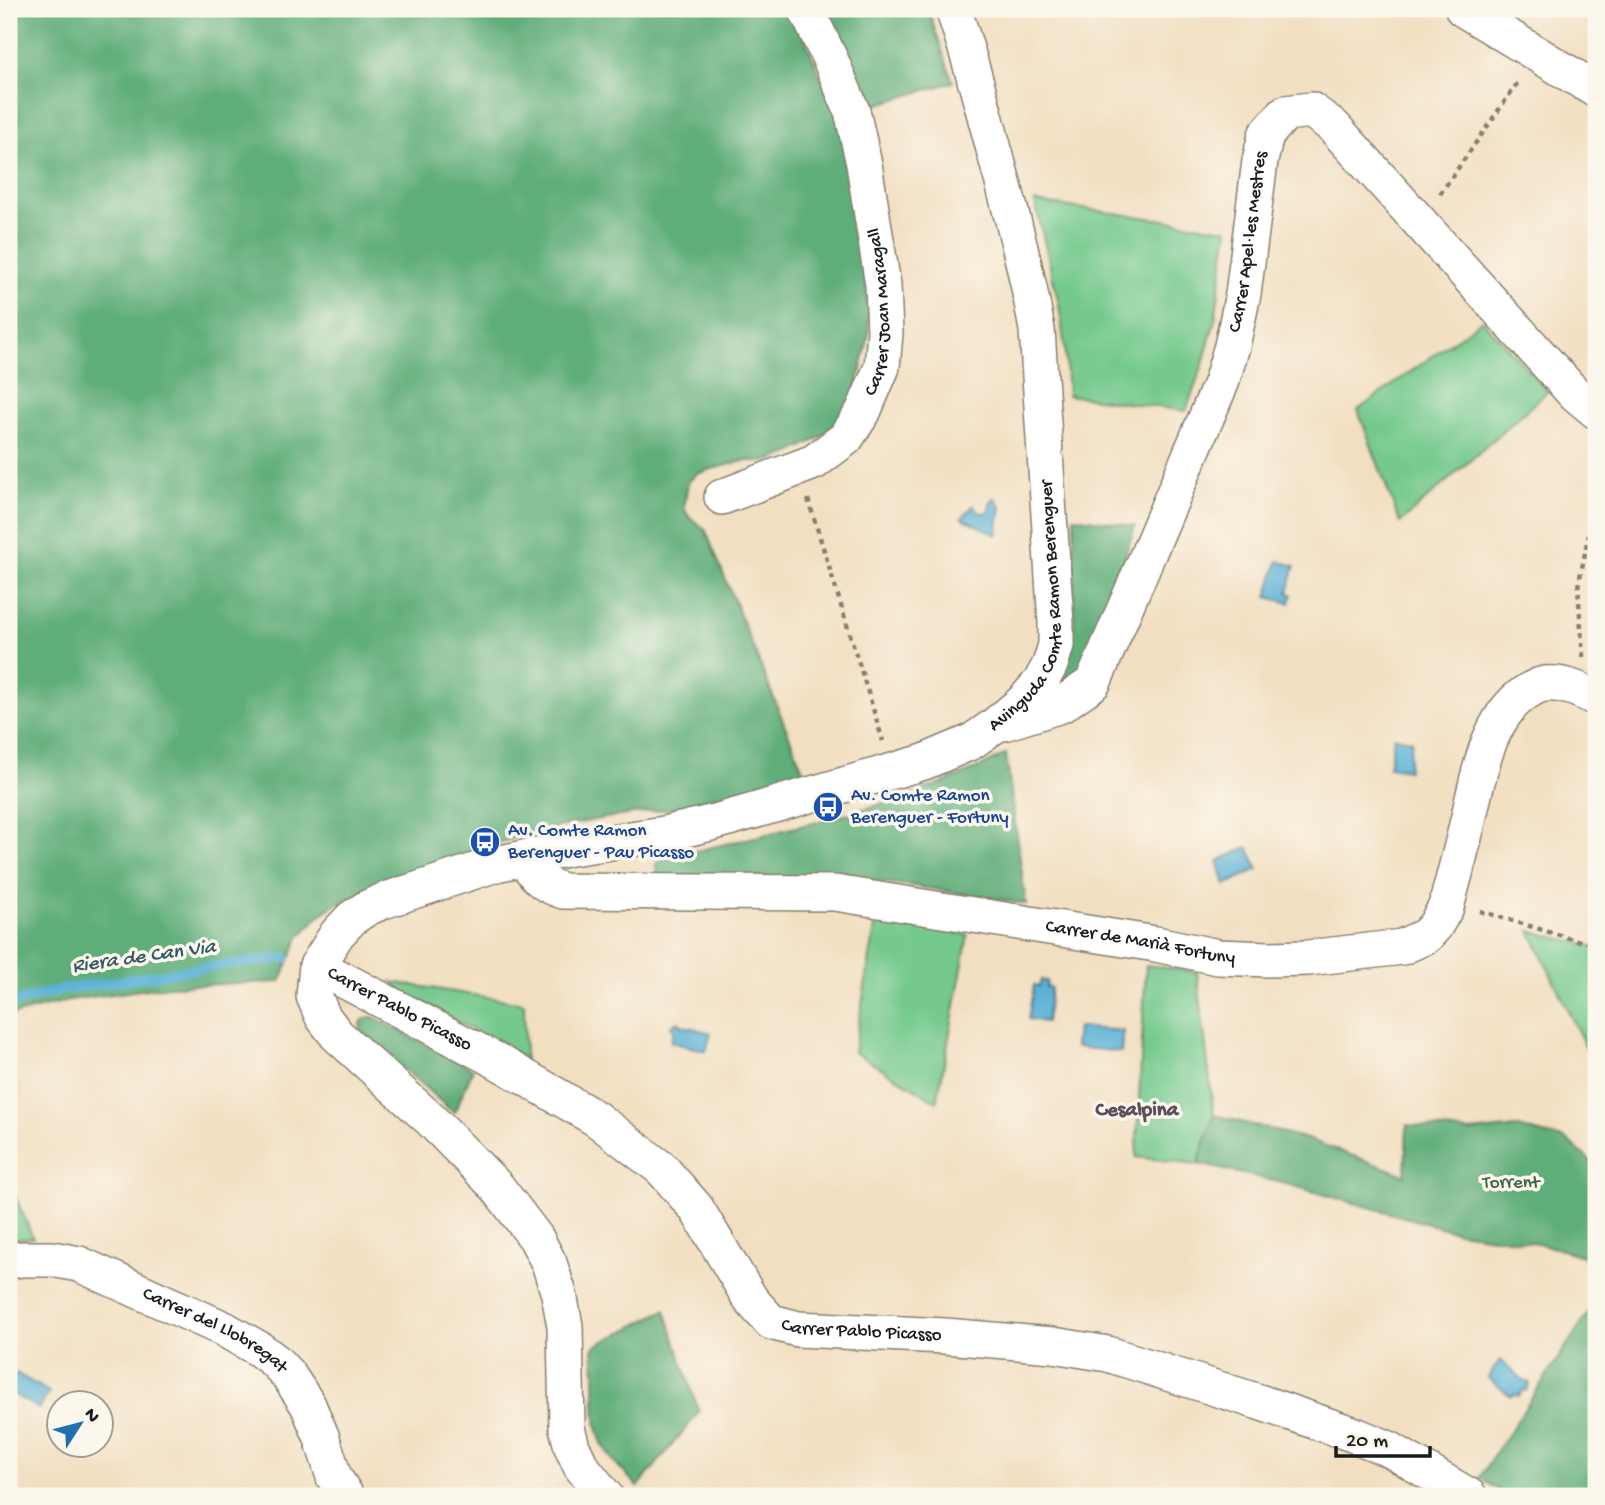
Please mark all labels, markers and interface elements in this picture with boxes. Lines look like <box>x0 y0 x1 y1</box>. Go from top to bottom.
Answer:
street label: Carrer Apel·les Mestres <box>1224 148 1274 334</box>
street label: Carrer Joan Maragall <box>860 226 897 400</box>
street label: Avinguda Comte Ramon Berenguer <box>984 477 1068 737</box>
place label: Av. Comte Ramon Berenguer - Fortuny <box>850 785 1009 830</box>
bus stop icon: Av. Comte Ramon Berenguer - Fortuny <box>811 790 845 824</box>
place label: Av. Comte Ramon Berenguer - Pau Picasso <box>507 820 694 865</box>
bus stop icon: Av. Comte Ramon Berenguer - Pau Picasso <box>468 825 502 859</box>
street label: Carrer de Marià Fortuny <box>1044 915 1236 969</box>
water label: Riera de Can Via <box>71 935 219 980</box>
street label: Carrer Pablo Picasso <box>323 962 476 1057</box>
district label: Cesalpina <box>1095 1099 1180 1124</box>
park label: Torrent <box>1481 1172 1542 1195</box>
street label: Carrer del Llobregat <box>139 1282 294 1380</box>
street label: Carrer Pablo Picasso <box>779 1314 942 1347</box>
north arrow <box>46 1390 116 1460</box>
text: N <box>78 1404 104 1428</box>
scale bar <box>1336 1414 1430 1458</box>
text: 20 m <box>1346 1430 1388 1455</box>

